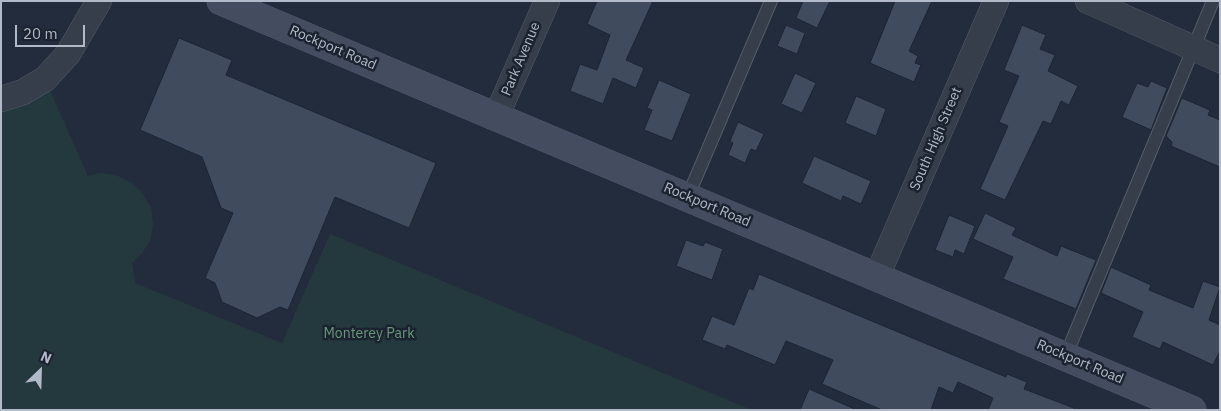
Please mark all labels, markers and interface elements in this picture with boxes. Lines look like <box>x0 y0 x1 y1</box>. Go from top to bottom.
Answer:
scale bar <box>18 15 88 47</box>
street label: Park Avenue <box>498 20 544 98</box>
street label: Rockport Road <box>287 22 379 74</box>
text: 20 m <box>23 24 58 43</box>
street label: South High Street <box>907 85 965 193</box>
street label: Rockport Road <box>661 179 753 231</box>
park label: Monterey Park <box>323 326 415 342</box>
street label: Rockport Road <box>1034 336 1126 388</box>
north arrow <box>15 346 65 396</box>
text: N <box>38 347 54 368</box>

